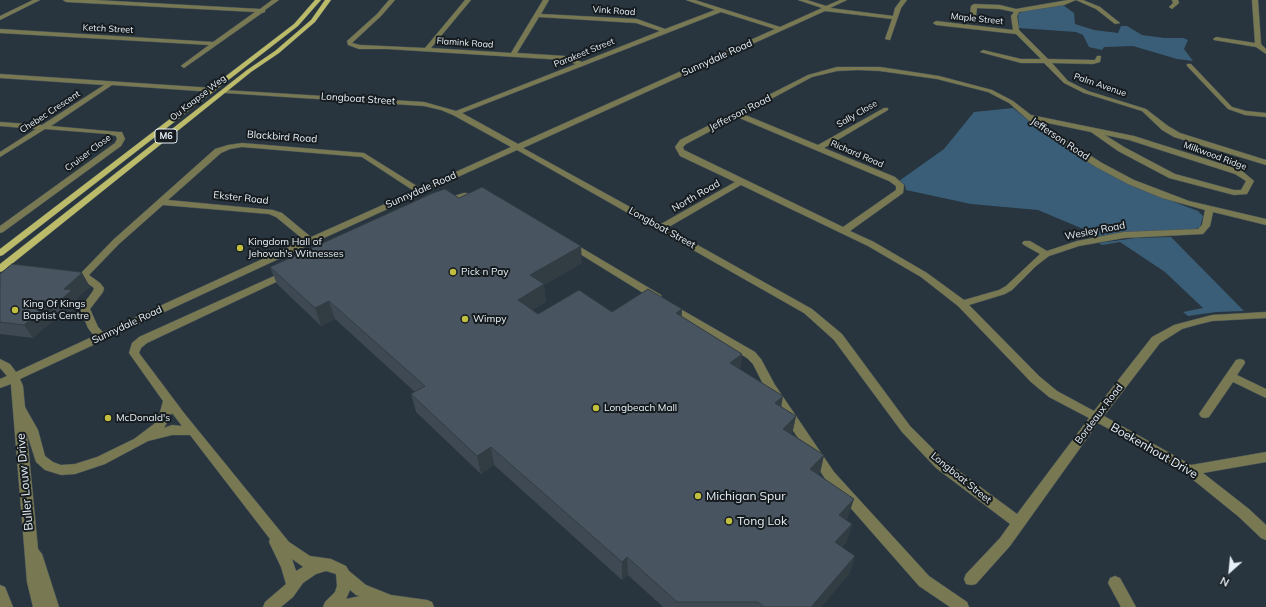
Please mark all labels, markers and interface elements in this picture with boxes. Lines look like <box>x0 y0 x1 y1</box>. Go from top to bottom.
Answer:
street label: Vink Road <box>592 4 636 18</box>
street label: Maple Street <box>950 11 1004 27</box>
street label: Ketch Street <box>82 22 134 36</box>
street label: Flamink Road <box>436 36 494 50</box>
street label: Parakeet Street <box>552 36 616 70</box>
street label: Sunnydale Road <box>680 37 754 79</box>
street label: Palm Avenue <box>1072 71 1128 99</box>
street label: Ou Kaapse Weg <box>168 73 228 123</box>
street label: Chebec Crescent <box>18 88 82 136</box>
street label: Longboat Street <box>320 90 396 108</box>
street label: Jefferson Road <box>707 92 773 134</box>
street label: Sally Close <box>835 98 879 130</box>
street label: Jefferson Road <box>1029 115 1091 163</box>
road number: M6 <box>155 129 177 143</box>
street label: Blackbird Road <box>246 129 318 145</box>
street label: Cruiser Close <box>63 132 113 174</box>
street label: Richard Road <box>829 138 885 170</box>
street label: Milkwood Ridge <box>1182 140 1248 172</box>
street label: Sunnydale Road <box>384 169 458 211</box>
street label: North Road <box>670 177 722 215</box>
street label: Ekster Road <box>213 189 269 207</box>
street label: Longboat Street <box>627 205 697 251</box>
street label: Wesley Road <box>1064 219 1126 243</box>
place label: Kingdom Hall of Jehovah's Witnesses <box>248 236 344 260</box>
marker: Kingdom Hall of Jehovah's Witnesses <box>235 243 245 253</box>
place label: Pick n Pay <box>461 266 509 278</box>
marker: Pick n Pay <box>448 267 458 277</box>
place label: King Of Kings Baptist Centre <box>23 298 89 322</box>
street label: Sunnydale Road <box>90 304 164 346</box>
marker: King Of Kings Baptist Centre <box>10 305 20 315</box>
place label: Wimpy <box>473 313 507 325</box>
marker: Wimpy <box>460 314 470 324</box>
street label: Bordeaux Road <box>1073 382 1125 446</box>
place label: Longbeach Mall <box>604 402 677 414</box>
marker: Longbeach Mall <box>591 403 601 413</box>
place label: McDonald's <box>116 412 170 424</box>
marker: McDonald's <box>103 413 113 423</box>
street label: Boekenhout Drive <box>1108 420 1200 482</box>
street label: Buller Louw Drive <box>14 433 36 531</box>
street label: Longboat Street <box>928 450 994 506</box>
place label: Michigan Spur <box>706 489 786 503</box>
marker: Michigan Spur <box>693 491 703 501</box>
place label: Tong Lok <box>737 514 787 528</box>
marker: Tong Lok <box>724 516 734 526</box>
north arrow <box>1210 551 1250 591</box>
text: N <box>1218 574 1231 590</box>

